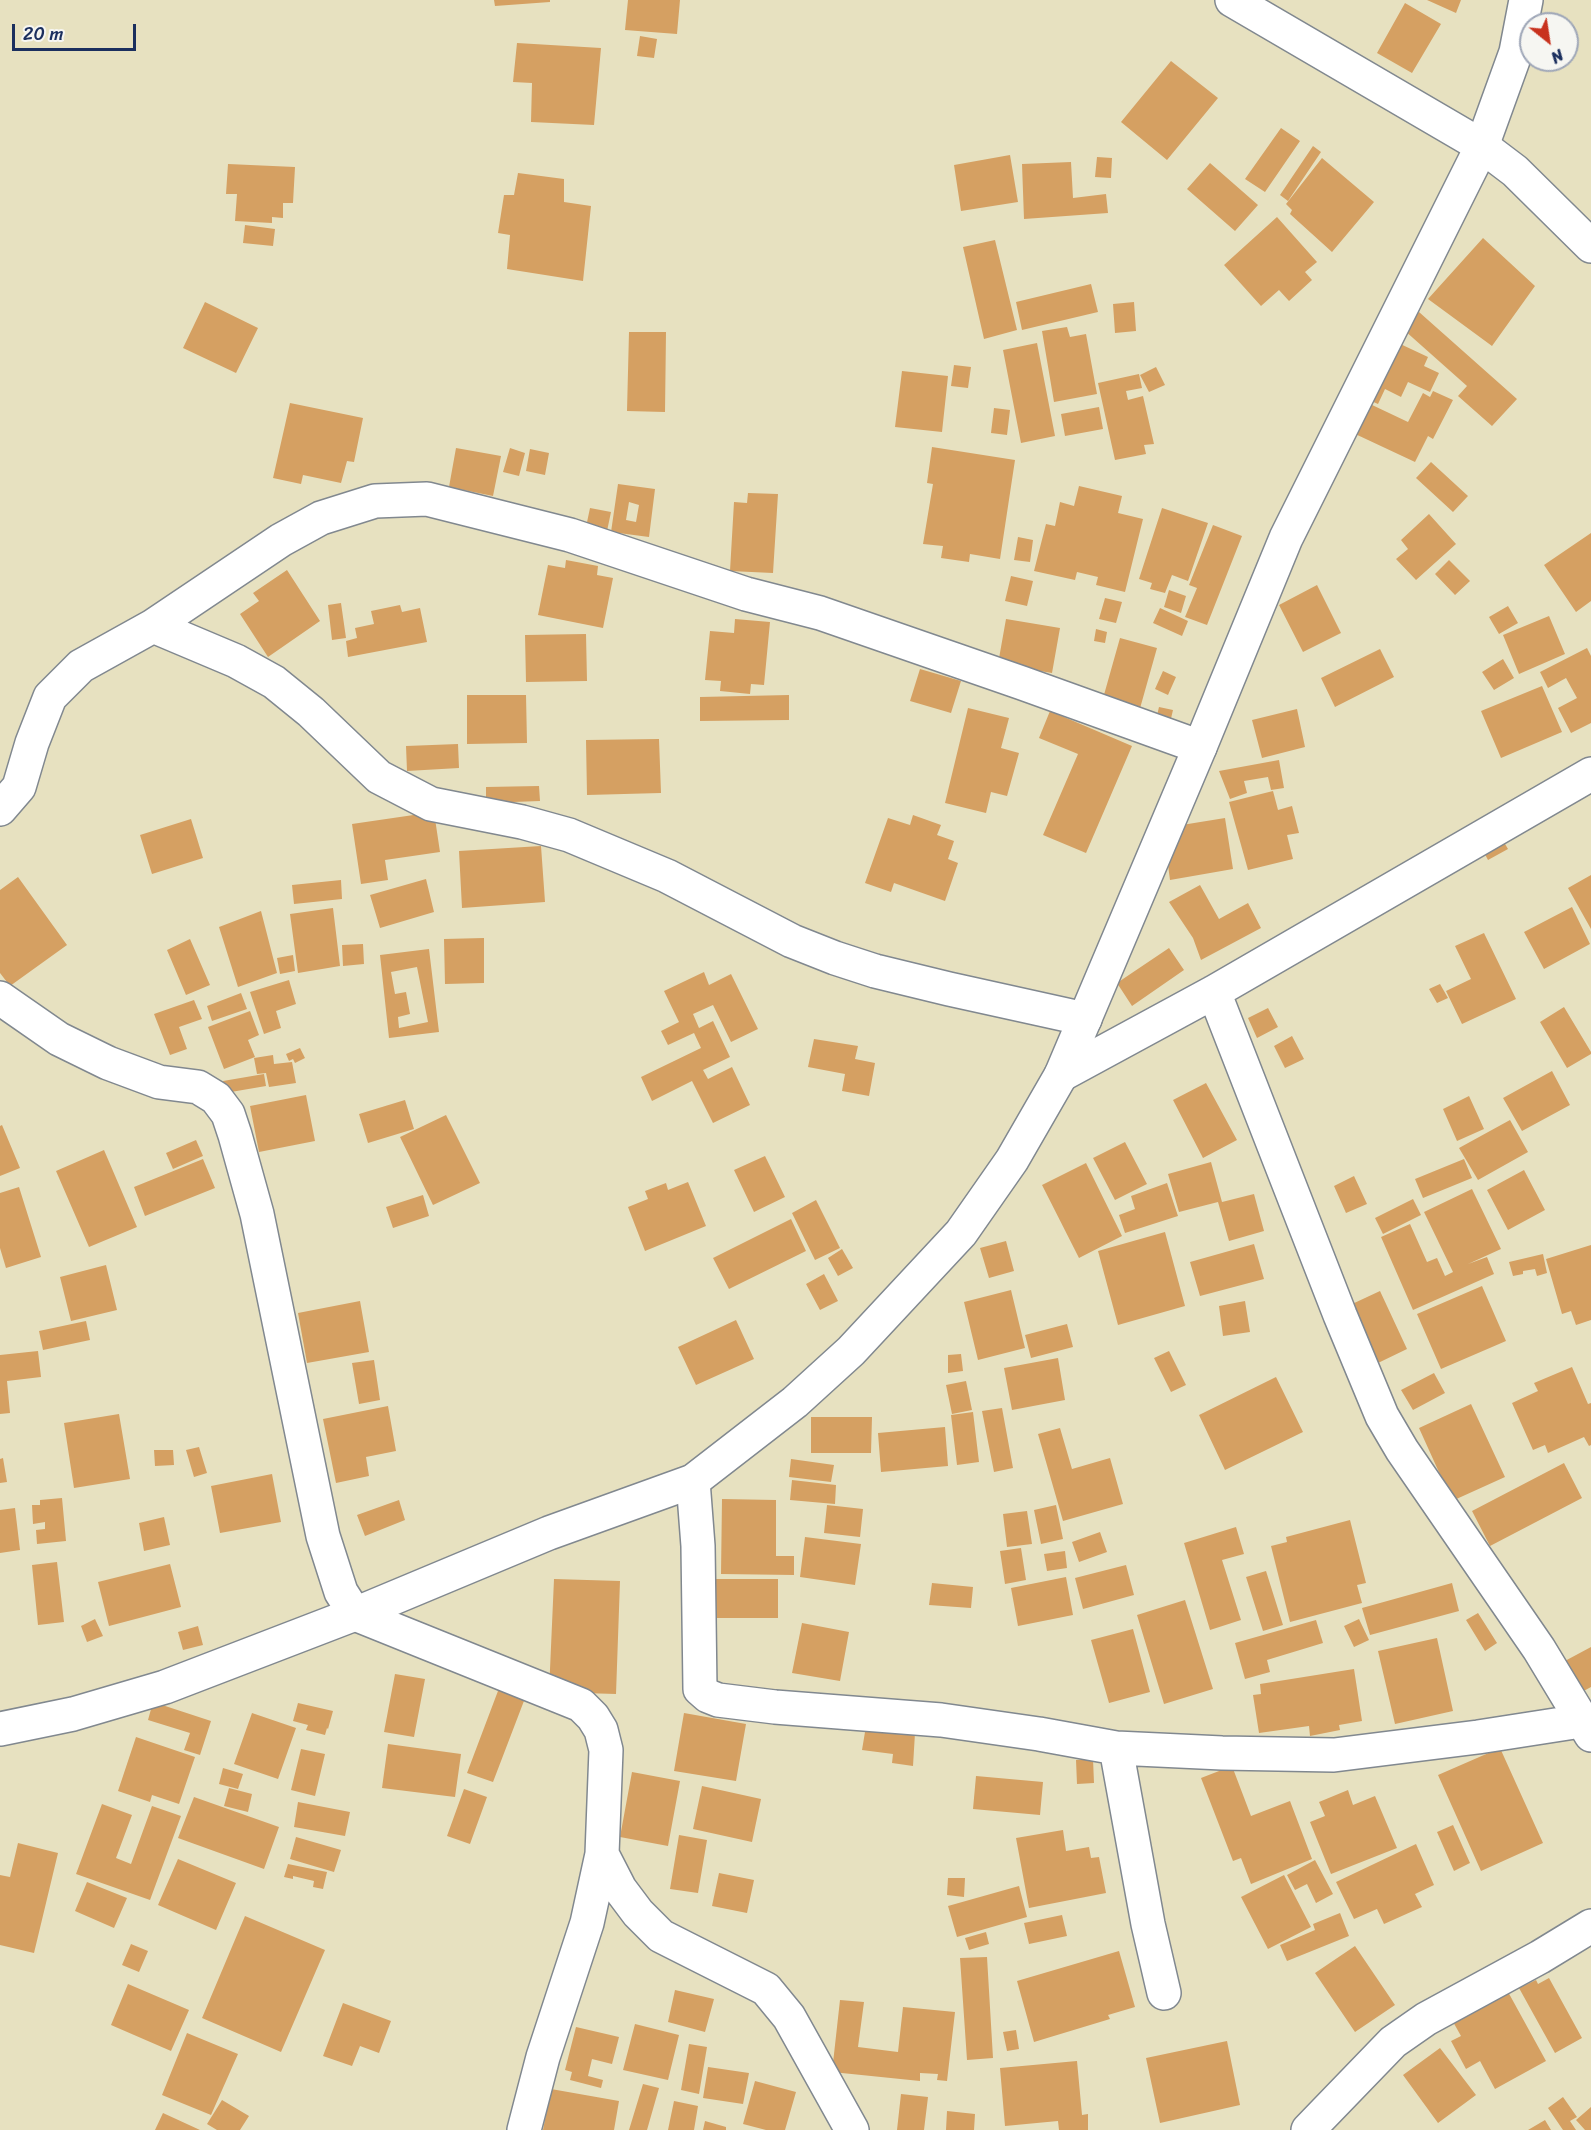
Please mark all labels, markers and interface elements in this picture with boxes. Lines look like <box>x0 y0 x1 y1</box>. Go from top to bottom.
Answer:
scale bar <box>15 12 140 50</box>
north arrow <box>1519 12 1579 72</box>
text: 20 m <box>23 18 63 50</box>
text: N <box>1545 41 1569 72</box>

